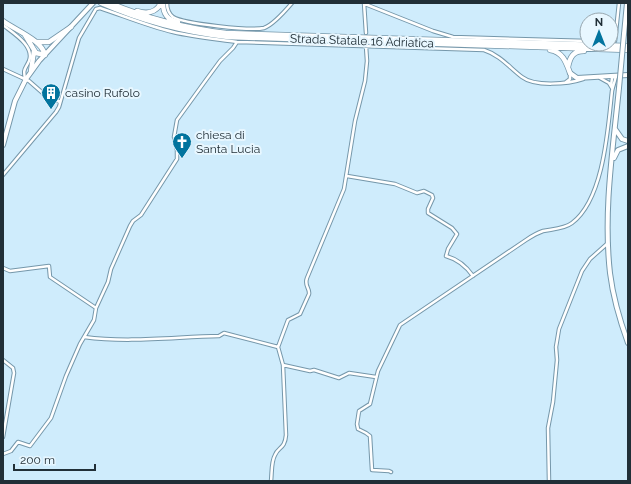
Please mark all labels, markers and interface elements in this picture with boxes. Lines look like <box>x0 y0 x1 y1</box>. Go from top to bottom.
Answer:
north arrow <box>579 12 619 52</box>
text: N <box>595 16 603 29</box>
street label: Strada Statale 16 Adriatica <box>290 31 434 51</box>
building icon: casino Rufolo <box>40 82 62 110</box>
place label: casino Rufolo <box>65 86 140 100</box>
place label: chiesa di Santa Lucia <box>196 128 260 156</box>
church icon: chiesa di Santa Lucia <box>171 131 193 159</box>
scale bar <box>14 446 95 472</box>
text: 200 m <box>20 453 55 467</box>

